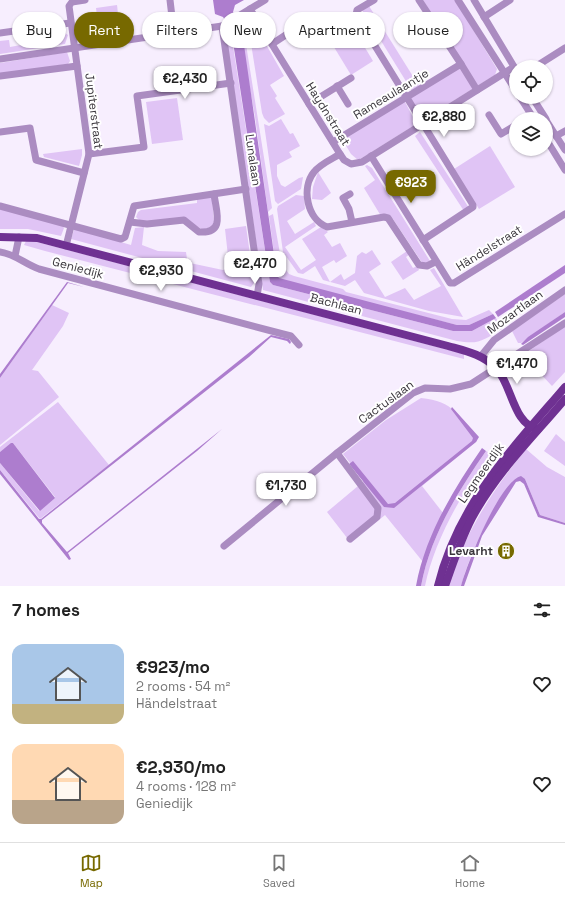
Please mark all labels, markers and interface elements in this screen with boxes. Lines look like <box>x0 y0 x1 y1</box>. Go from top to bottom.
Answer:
chip: Buy <box>12 12 66 48</box>
chip: Rent <box>74 12 134 48</box>
chip: Filters <box>142 12 212 48</box>
chip: New <box>220 12 276 48</box>
chip: Apartment <box>284 12 385 48</box>
chip: House <box>393 12 463 48</box>
map controls <box>509 60 553 156</box>
button: locate <box>509 60 553 104</box>
street label: Rameaulaantje <box>350 65 432 123</box>
pin: €2,430 <box>152 66 218 100</box>
text: €2,430 <box>163 70 207 87</box>
street label: Jupiterstraat <box>81 72 107 150</box>
street label: Haydnstraat <box>302 79 354 149</box>
pin: €2,880 <box>411 104 477 138</box>
text: €2,880 <box>422 108 466 125</box>
button: layers <box>509 112 553 156</box>
street label: Lunalaan <box>241 133 265 187</box>
pin: €923 <box>387 170 435 204</box>
text: €923 <box>395 174 427 191</box>
street label: Händelstraat <box>453 221 525 275</box>
pin: €2,470 <box>222 251 288 285</box>
street label: Geniedijk <box>51 253 106 283</box>
text: €2,470 <box>233 255 277 272</box>
pin: €2,930 <box>128 258 194 292</box>
text: €2,930 <box>139 262 183 279</box>
street label: Mozartlaan <box>484 286 546 338</box>
street label: Bachlaan <box>308 289 364 319</box>
pin: €1,470 <box>484 351 550 385</box>
text: €1,470 <box>496 355 538 372</box>
street label: Cactuslaan <box>355 377 417 427</box>
street label: Legmeerdijk <box>454 439 508 506</box>
pin: €1,730 <box>253 473 319 507</box>
text: €1,730 <box>265 477 307 494</box>
building icon: Levarht <box>496 541 516 561</box>
place label: Levarht <box>449 543 493 559</box>
text: 7 homes <box>12 599 80 621</box>
icon: filters <box>531 599 553 621</box>
text: €923/mo <box>136 656 210 678</box>
icon: home <box>44 660 92 708</box>
icon: heart <box>531 673 553 695</box>
text: 2 rooms · 54 m² <box>136 678 230 695</box>
text: Händelstraat <box>136 695 217 712</box>
text: €2,930/mo <box>136 756 226 778</box>
icon: home <box>44 760 92 808</box>
icon: heart <box>531 773 553 795</box>
text: 4 rooms · 128 m² <box>136 778 236 795</box>
text: Geniedijk <box>136 795 193 812</box>
tab: Map <box>80 852 103 890</box>
tab: Saved <box>263 852 295 890</box>
tab: Home <box>455 852 485 890</box>

